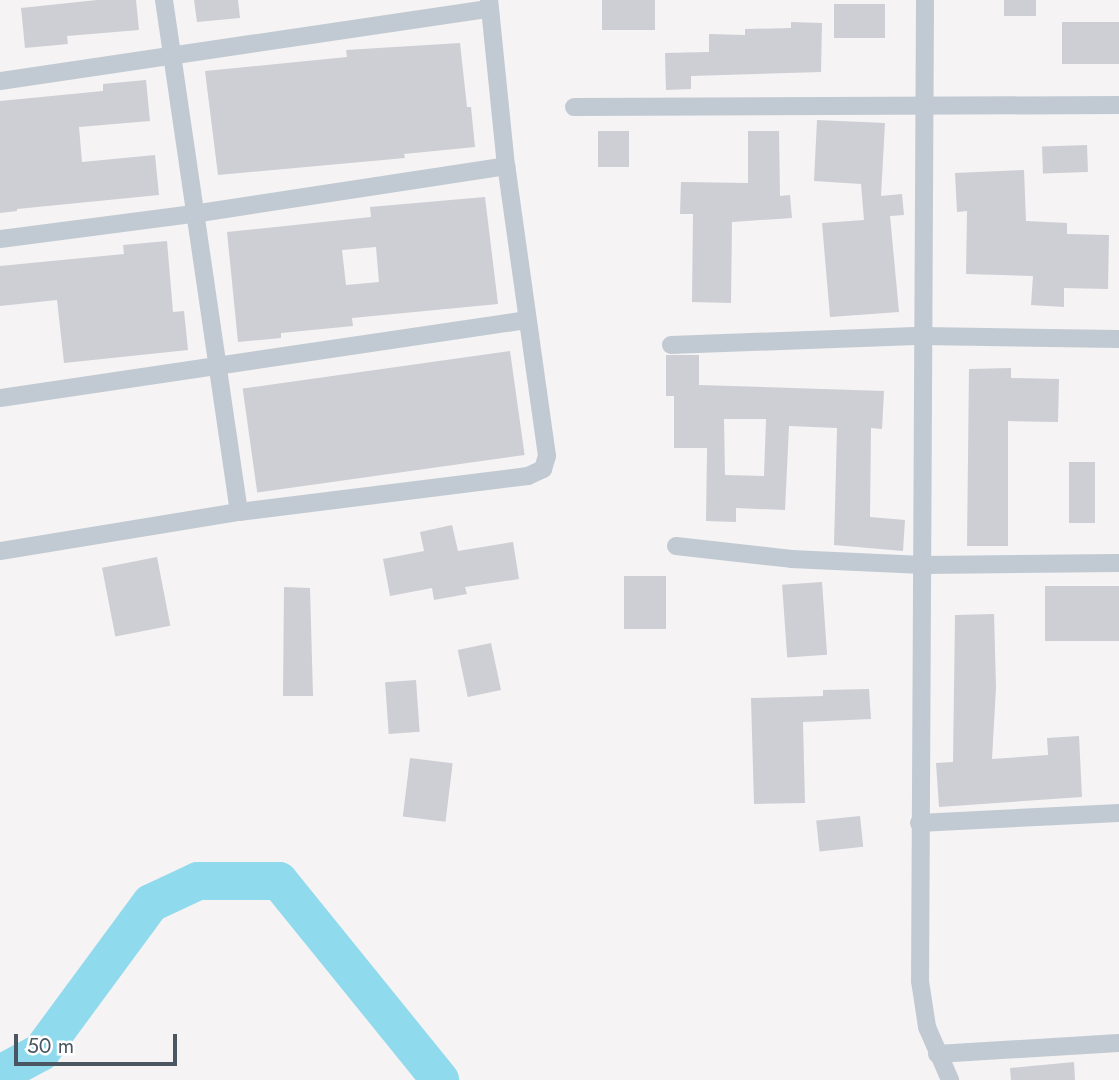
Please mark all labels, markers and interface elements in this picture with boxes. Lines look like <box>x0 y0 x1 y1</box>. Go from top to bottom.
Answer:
scale bar <box>18 1020 180 1064</box>
text: 50 m <box>27 1031 74 1061</box>

